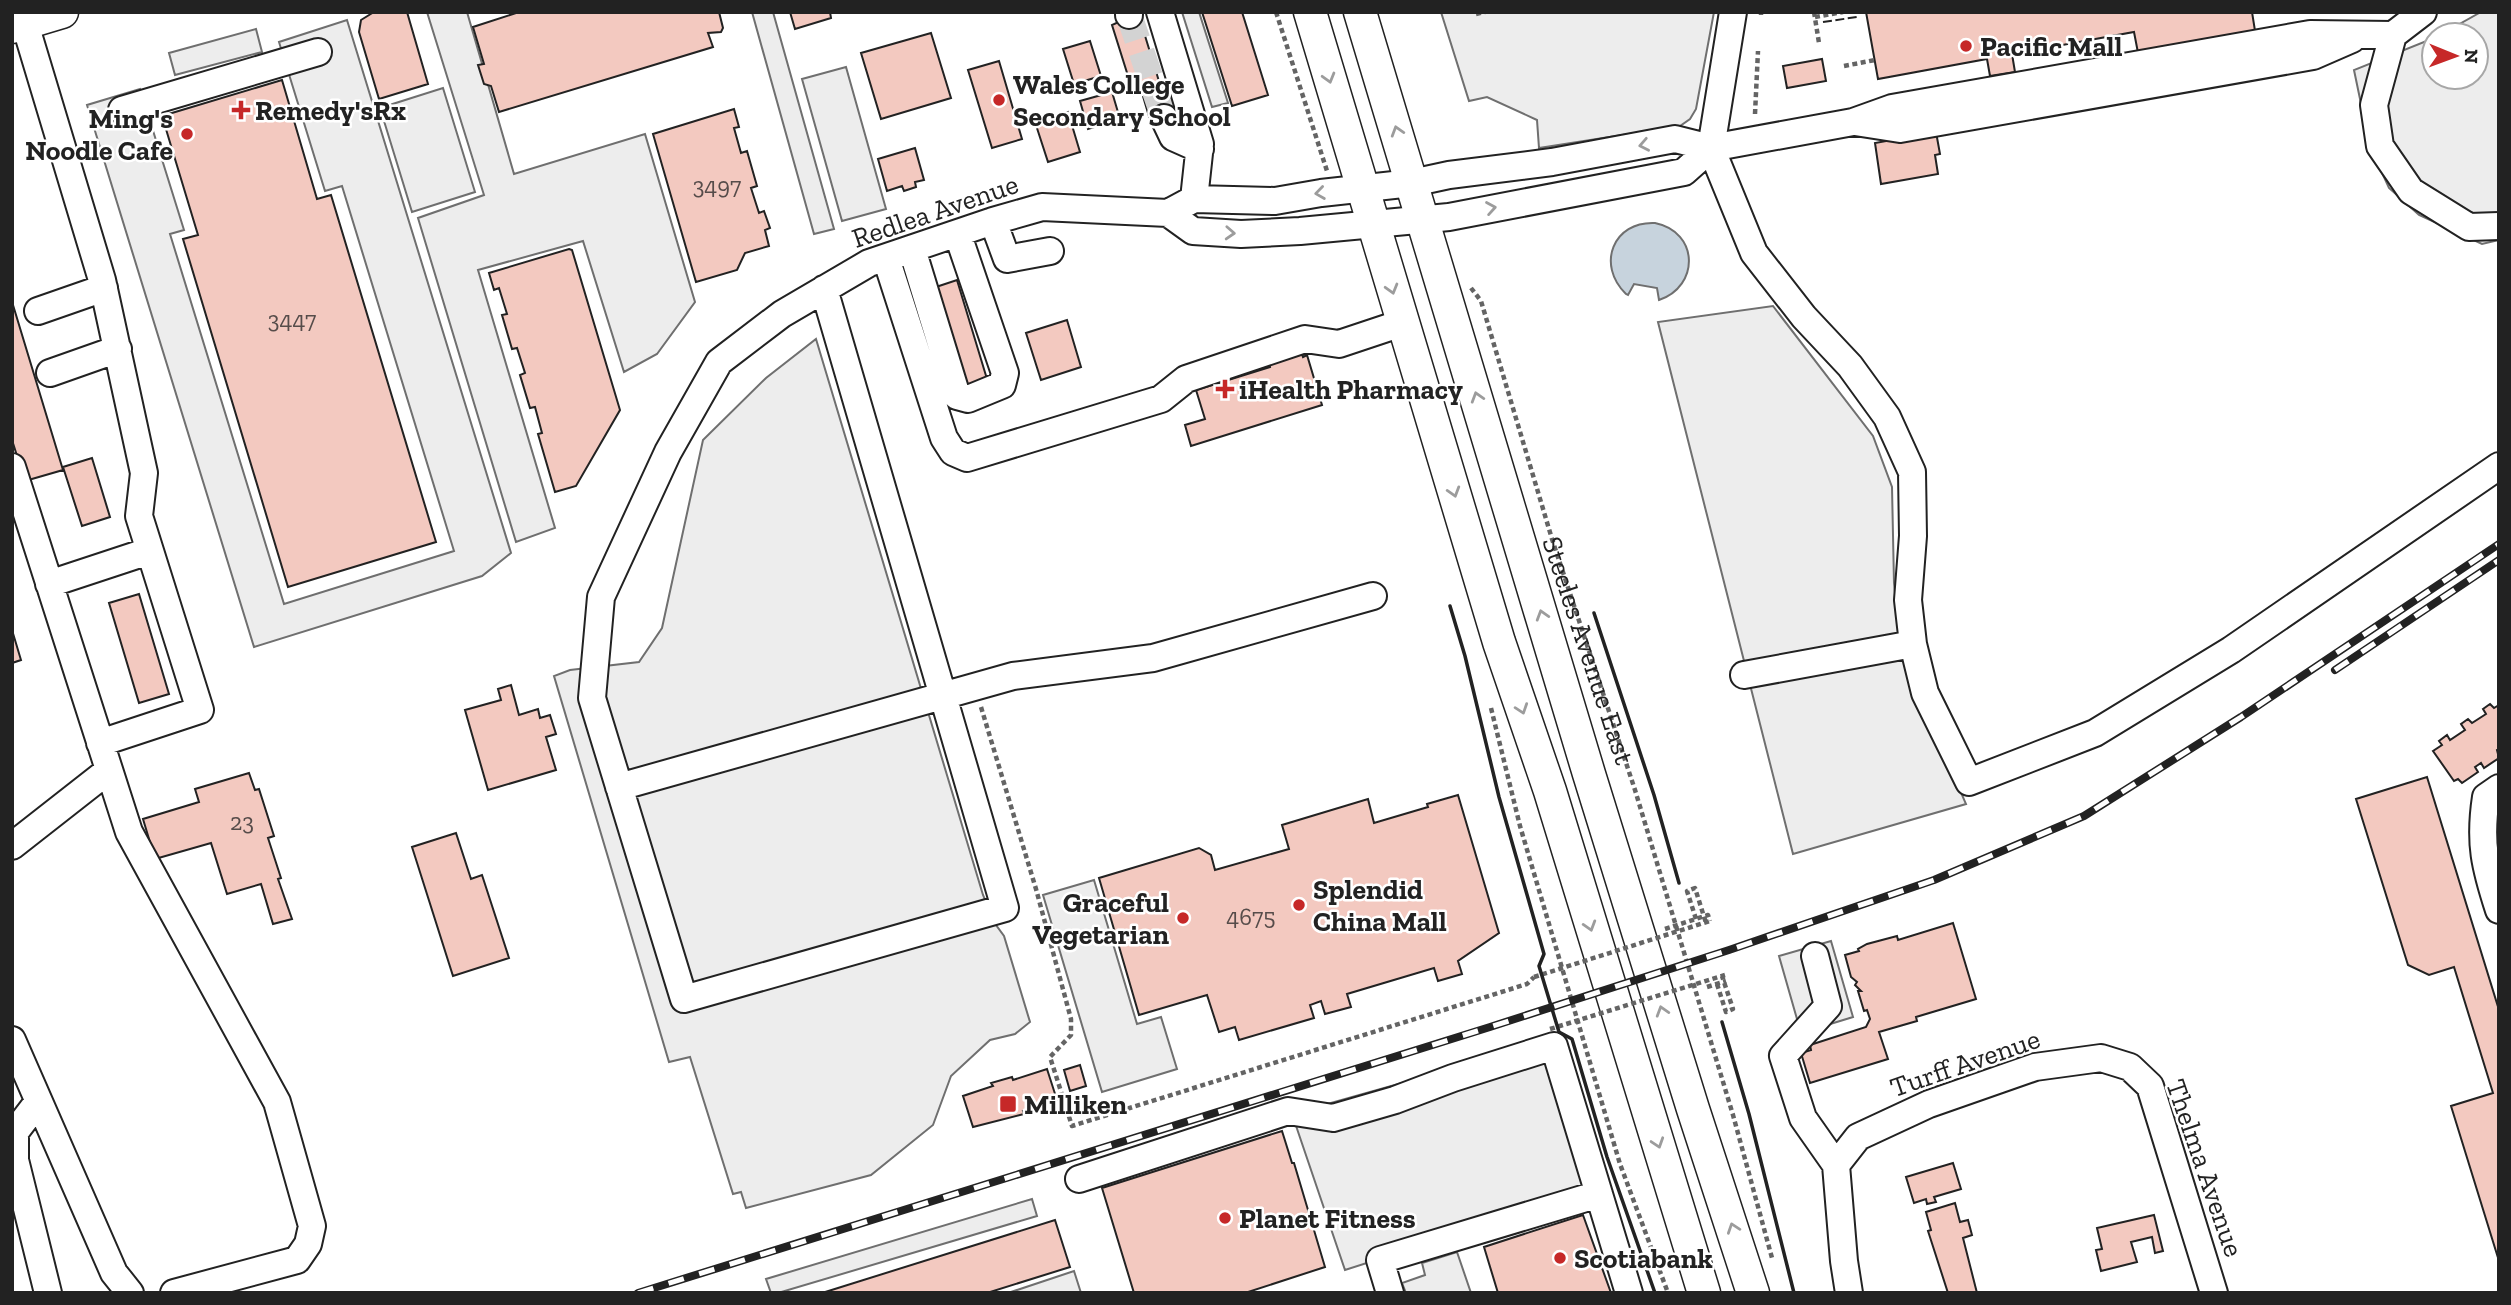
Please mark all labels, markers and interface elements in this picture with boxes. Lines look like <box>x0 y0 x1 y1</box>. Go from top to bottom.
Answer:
north arrow <box>2420 21 2490 91</box>
place label: Pacific Mall <box>1980 30 2123 63</box>
marker: Pacific Mall <box>1958 38 1974 54</box>
text: N <box>2460 49 2483 64</box>
place label: Wales College Secondary School <box>1013 68 1231 133</box>
one-way arrow <box>1321 71 1336 83</box>
marker: Wales College Secondary School <box>991 92 1007 108</box>
place label: Remedy'sRx <box>255 94 406 127</box>
place label: Ming's Noodle Cafe <box>25 102 173 167</box>
marker: Remedy'sRx <box>233 102 249 118</box>
one-way arrow <box>1390 125 1405 137</box>
marker: Ming's Noodle Cafe <box>179 126 195 142</box>
one-way arrow <box>1638 137 1650 152</box>
street label: Redlea Avenue <box>847 167 1023 255</box>
house number: 3497 <box>693 171 741 200</box>
one-way arrow <box>1314 185 1326 200</box>
one-way arrow <box>1485 201 1497 216</box>
one-way arrow <box>1225 226 1236 241</box>
one-way arrow <box>1383 283 1398 295</box>
house number: 3447 <box>268 305 316 334</box>
place label: iHealth Pharmacy <box>1239 373 1463 406</box>
marker: iHealth Pharmacy <box>1217 381 1233 397</box>
one-way arrow <box>1470 391 1485 403</box>
one-way arrow <box>1445 486 1460 498</box>
street label: Steeles Avenue East <box>1536 532 1642 769</box>
one-way arrow <box>1535 609 1550 621</box>
one-way arrow <box>1514 703 1528 715</box>
house number: 23 <box>230 807 254 836</box>
place label: Splendid China Mall <box>1313 873 1447 938</box>
place label: Graceful Vegetarian <box>1032 886 1169 951</box>
marker: Splendid China Mall <box>1291 897 1307 913</box>
house number: 4675 <box>1226 902 1276 931</box>
marker: Graceful Vegetarian <box>1175 910 1191 926</box>
one-way arrow <box>1582 920 1597 932</box>
one-way arrow <box>1656 1006 1671 1018</box>
street label: Turff Avenue <box>1886 1022 2044 1104</box>
street label: Thelma Avenue <box>2159 1075 2251 1261</box>
place label: Milliken <box>1024 1088 1128 1121</box>
marker: Milliken <box>998 1094 1018 1114</box>
one-way arrow <box>1650 1137 1665 1149</box>
place label: Planet Fitness <box>1239 1202 1416 1235</box>
marker: Planet Fitness <box>1217 1210 1233 1226</box>
one-way arrow <box>1727 1222 1741 1234</box>
place label: Scotiabank <box>1574 1242 1713 1275</box>
marker: Scotiabank <box>1552 1250 1568 1266</box>

